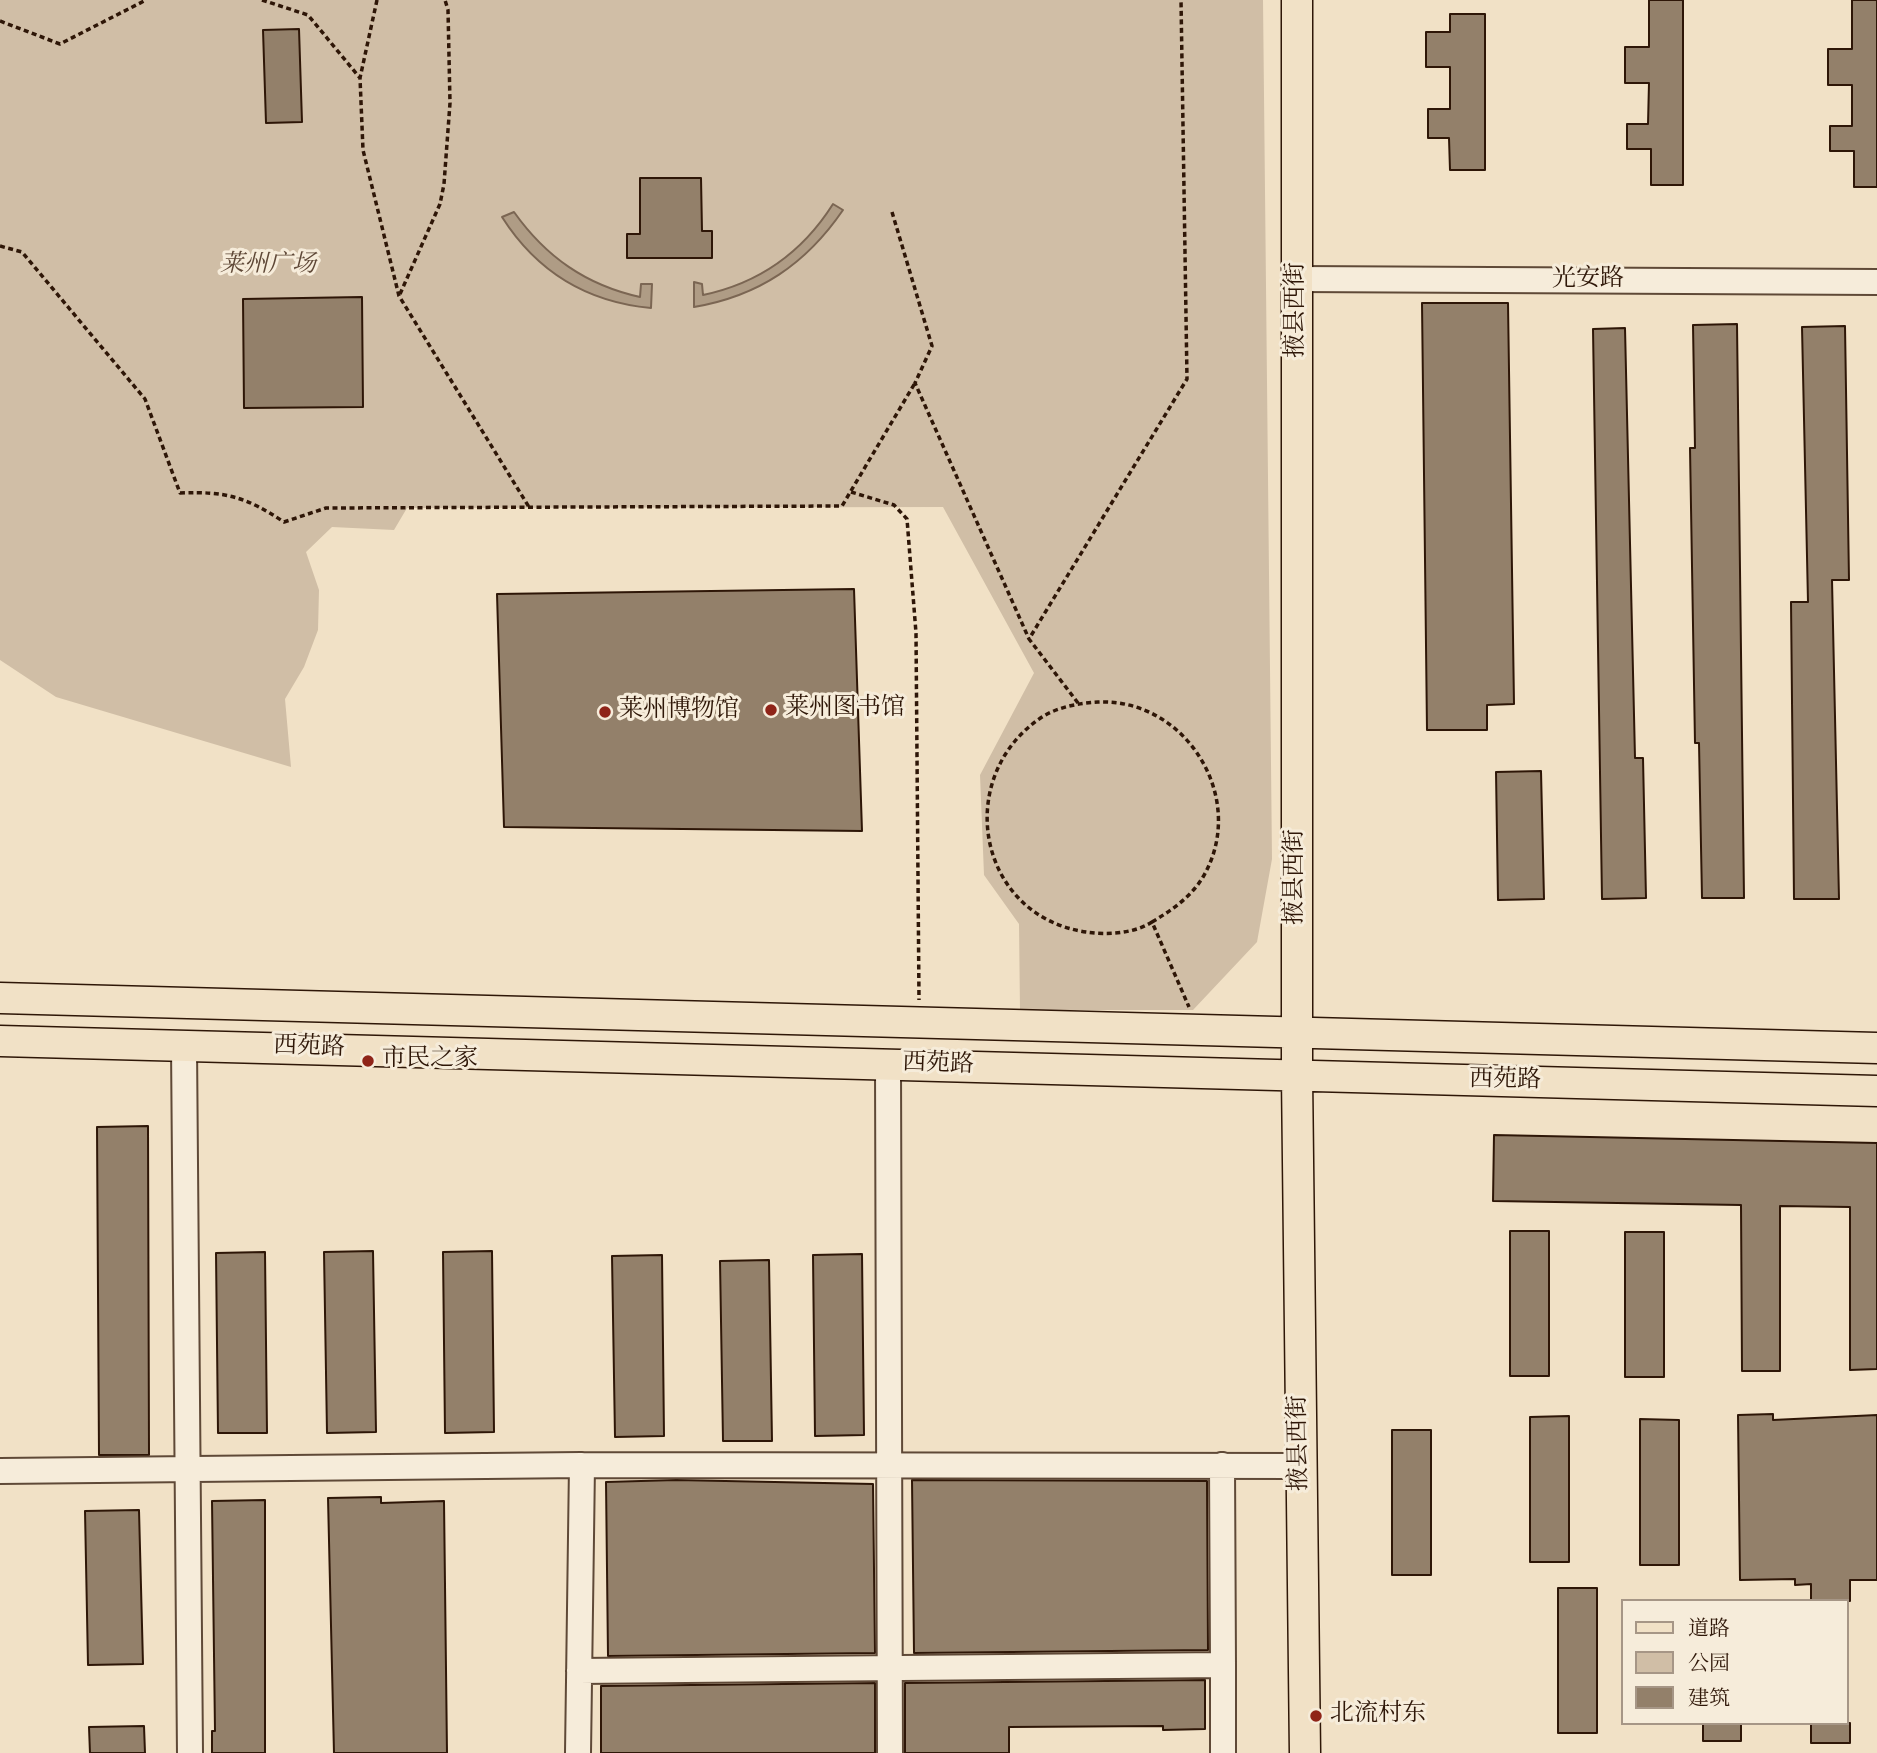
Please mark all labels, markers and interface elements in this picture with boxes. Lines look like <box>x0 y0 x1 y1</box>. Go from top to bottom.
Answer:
park label: 莱州广场 <box>220 253 316 281</box>
street label: 掖县西街 <box>1284 262 1312 358</box>
street label: 光安路 <box>1552 267 1624 295</box>
place label: 莱州图书馆 <box>785 696 905 724</box>
place label: 莱州博物馆 <box>619 698 739 726</box>
marker: 莱州图书馆 <box>763 702 779 718</box>
marker: 莱州博物馆 <box>597 704 613 720</box>
street label: 掖县西街 <box>1283 829 1311 925</box>
street label: 西苑路 <box>273 1033 345 1065</box>
place label: 市民之家 <box>382 1047 478 1075</box>
street label: 西苑路 <box>902 1050 974 1082</box>
marker: 市民之家 <box>360 1053 376 1069</box>
street label: 西苑路 <box>1469 1067 1541 1097</box>
street label: 掖县西街 <box>1286 1395 1316 1491</box>
legend <box>1622 1599 1849 1725</box>
text: 道路 <box>1688 1615 1730 1645</box>
text: 公园 <box>1688 1650 1730 1680</box>
text: 建筑 <box>1688 1685 1730 1715</box>
place label: 北流村东 <box>1330 1702 1426 1730</box>
marker: 北流村东 <box>1308 1708 1324 1724</box>

